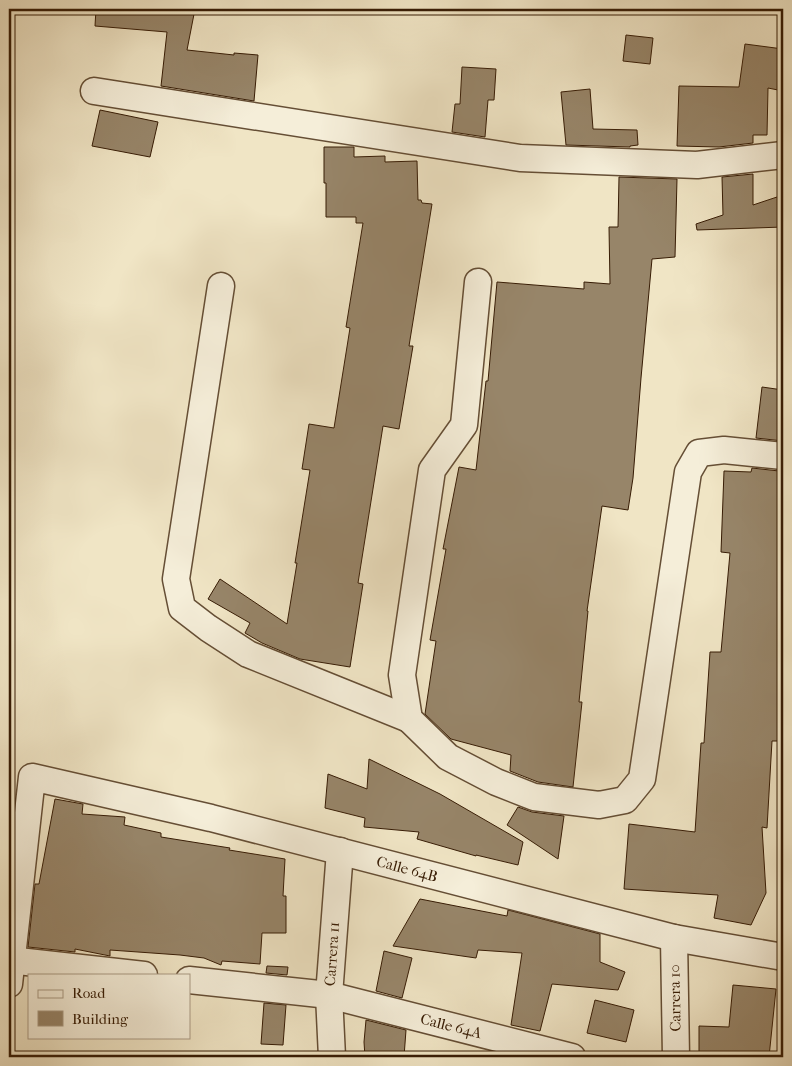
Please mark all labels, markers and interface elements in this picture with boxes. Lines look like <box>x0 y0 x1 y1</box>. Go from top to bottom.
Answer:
street label: Calle 64B <box>374 852 440 886</box>
street label: Carrera 11 <box>321 921 343 987</box>
street label: Carrera 10 <box>665 964 685 1032</box>
legend <box>28 974 190 1038</box>
text: Road <box>72 984 106 1002</box>
text: Building <box>72 1010 129 1028</box>
street label: Calle 64A <box>418 1010 484 1042</box>

